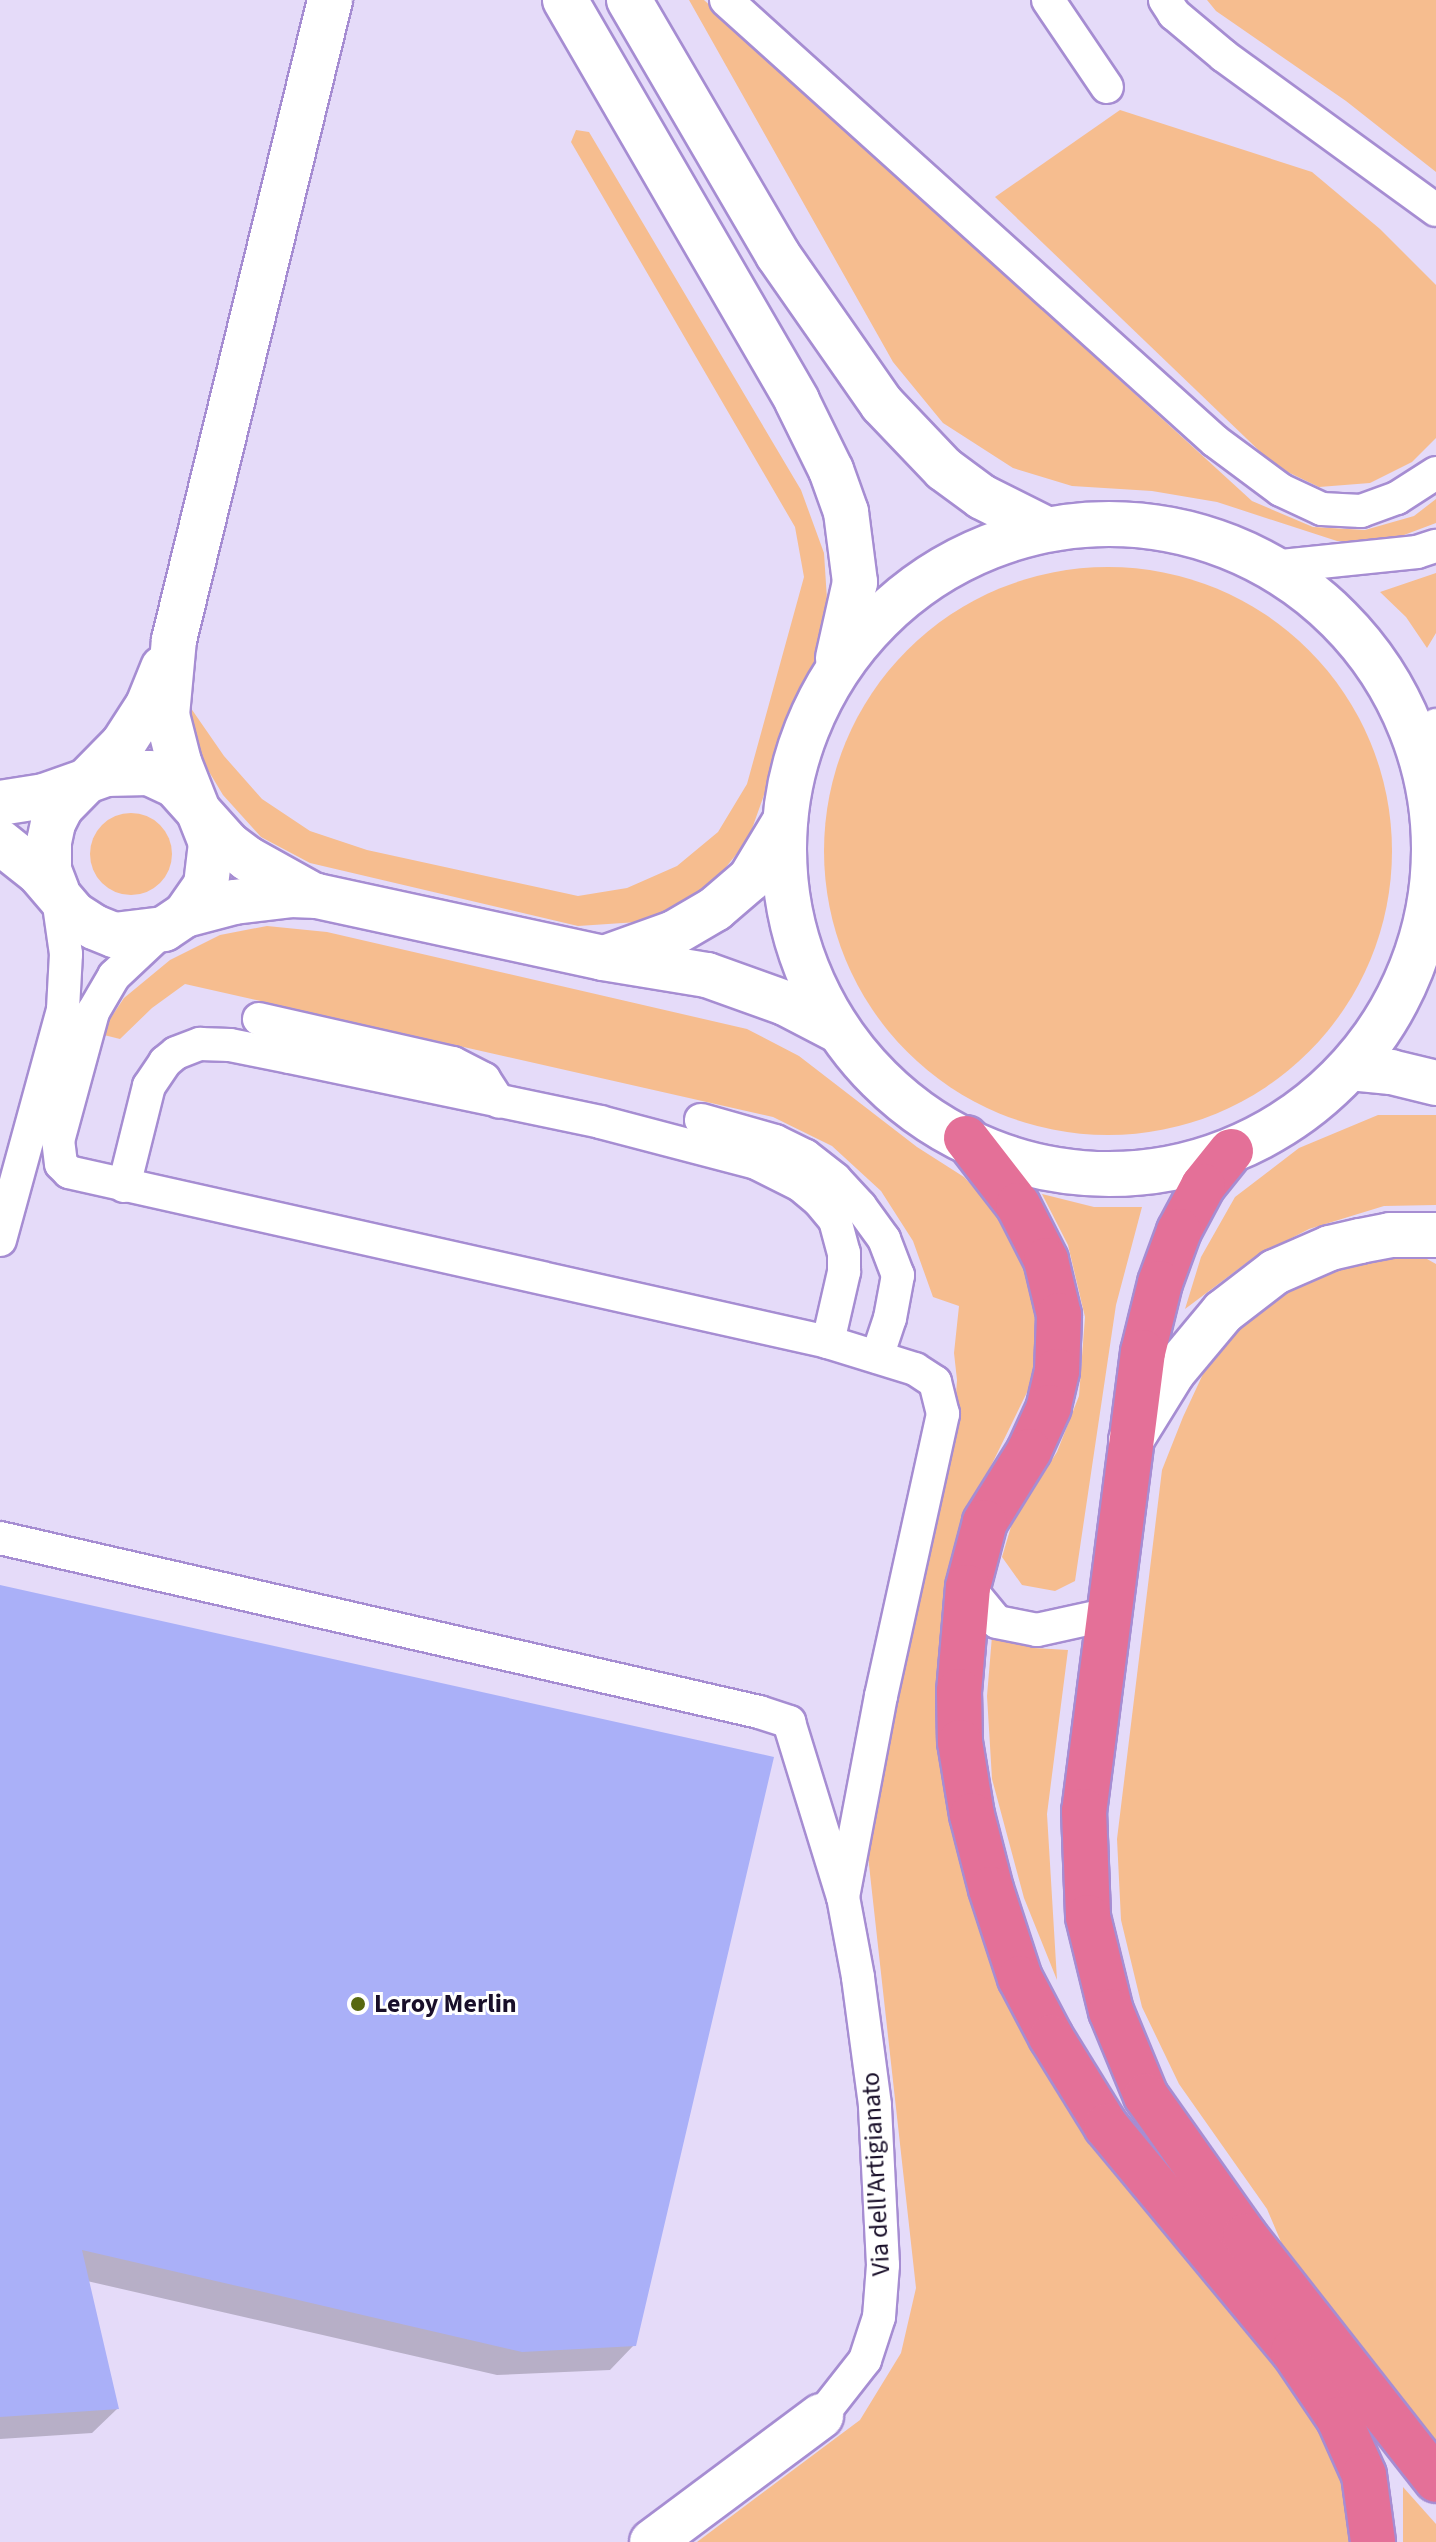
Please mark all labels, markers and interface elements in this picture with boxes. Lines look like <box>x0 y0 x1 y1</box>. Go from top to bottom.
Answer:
place label: Leroy Merlin <box>374 1988 517 2020</box>
marker: Leroy Merlin <box>349 1995 367 2013</box>
street label: Via dell'Artigianato <box>855 2071 897 2277</box>

